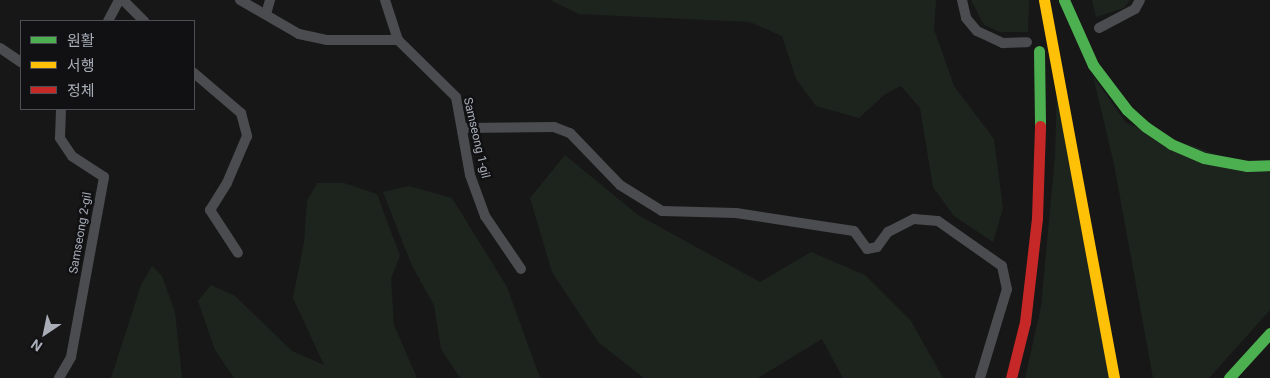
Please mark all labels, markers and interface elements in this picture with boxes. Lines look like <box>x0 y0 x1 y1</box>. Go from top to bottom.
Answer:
legend <box>20 20 195 110</box>
text: 원활 <box>67 32 95 50</box>
text: 서행 <box>67 57 95 75</box>
text: 정체 <box>67 82 95 100</box>
street label: Samseong 1-gil <box>460 96 492 180</box>
street label: Samseong 2-gil <box>67 191 95 275</box>
north arrow <box>20 308 70 358</box>
text: N <box>28 336 45 355</box>

